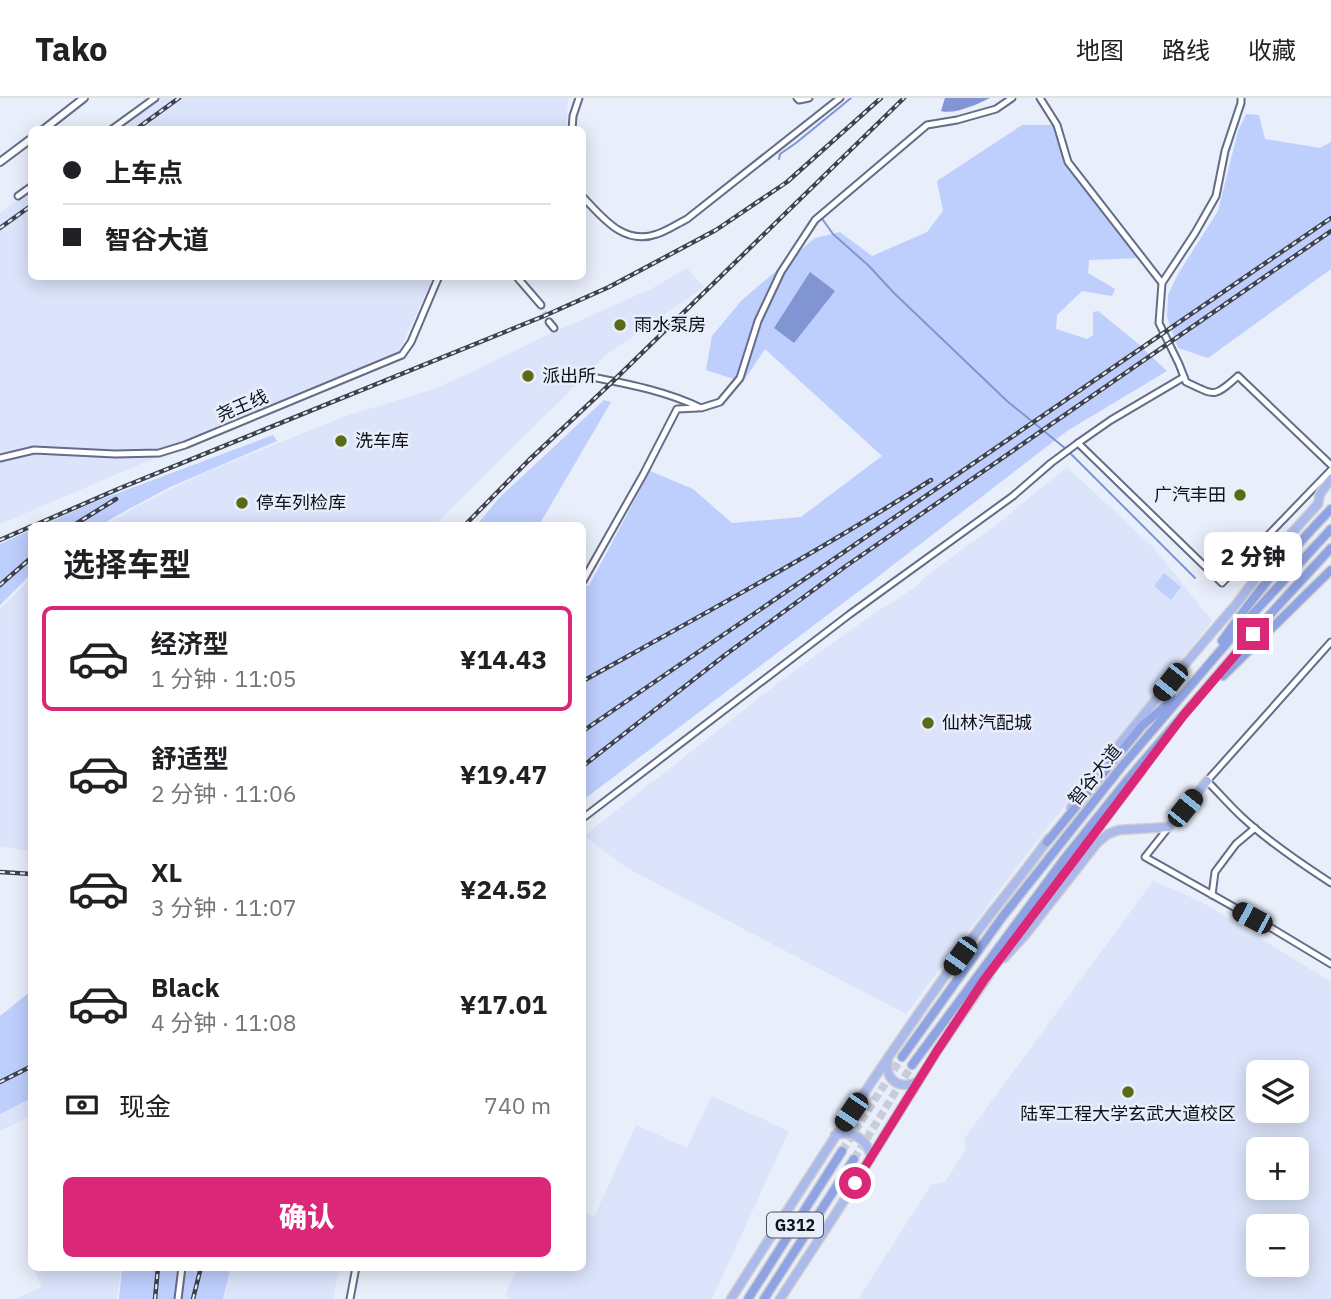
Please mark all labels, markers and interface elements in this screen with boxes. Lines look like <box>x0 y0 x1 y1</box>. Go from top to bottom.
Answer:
text: Tako <box>35 27 108 70</box>
text: 地图 <box>1076 34 1124 66</box>
text: 路线 <box>1162 34 1210 66</box>
text: 收藏 <box>1248 34 1296 66</box>
text: 上车点 <box>105 155 183 189</box>
text: 智谷大道 <box>105 222 209 256</box>
place label: 雨水泵房 <box>634 313 706 336</box>
marker: 雨水泵房 <box>612 317 628 333</box>
place label: 派出所 <box>542 364 596 387</box>
marker: 派出所 <box>520 368 536 384</box>
street label: 尧王线 <box>212 384 271 427</box>
place label: 洗车库 <box>355 429 409 452</box>
marker: 洗车库 <box>333 433 349 449</box>
place label: 广汽丰田 <box>1154 483 1226 506</box>
marker: 广汽丰田 <box>1232 487 1248 503</box>
place label: 停车列检库 <box>256 491 346 514</box>
marker: 停车列检库 <box>234 495 250 511</box>
callout: 2 分钟 <box>1204 532 1302 582</box>
text: 2 分钟 <box>1220 541 1286 571</box>
text: 选择车型 <box>63 543 191 585</box>
route end <box>1237 618 1269 650</box>
text: 经济型 <box>151 626 229 660</box>
icon: car <box>67 627 130 690</box>
text: ¥14.43 <box>460 642 547 676</box>
car <box>1149 659 1192 705</box>
text: 1 分钟 · 11:05 <box>151 663 297 693</box>
place label: 仙林汽配城 <box>942 711 1032 734</box>
marker: 仙林汽配城 <box>920 715 936 731</box>
street label: 智谷大道 <box>1063 739 1126 810</box>
text: 舒适型 <box>151 741 229 775</box>
icon: car <box>67 742 130 805</box>
text: ¥19.47 <box>460 757 547 791</box>
text: 2 分钟 · 11:06 <box>151 778 297 808</box>
car <box>1164 785 1207 831</box>
text: XL <box>151 855 182 889</box>
icon: car <box>67 857 130 920</box>
text: ¥24.52 <box>460 872 547 906</box>
text: 3 分钟 · 11:07 <box>151 892 297 922</box>
car <box>1229 899 1276 937</box>
car <box>940 933 981 979</box>
text: Black <box>151 970 219 1004</box>
icon: car <box>67 972 130 1035</box>
text: ¥17.01 <box>460 987 547 1021</box>
text: 4 分钟 · 11:08 <box>151 1007 297 1037</box>
map controls <box>1246 1060 1309 1277</box>
button: layers <box>1246 1060 1309 1123</box>
marker: 陆军工程大学玄武大道校区 <box>1120 1084 1136 1100</box>
icon: cash <box>63 1086 101 1124</box>
text: 现金 <box>119 1089 171 1123</box>
car <box>831 1089 872 1135</box>
text: 740 m <box>484 1090 551 1120</box>
place label: 陆军工程大学玄武大道校区 <box>1020 1102 1236 1125</box>
button: + <box>1246 1137 1309 1200</box>
route start <box>839 1167 871 1199</box>
button: 确认 <box>63 1177 551 1257</box>
road number: G312 <box>767 1212 823 1238</box>
button: − <box>1246 1214 1309 1277</box>

